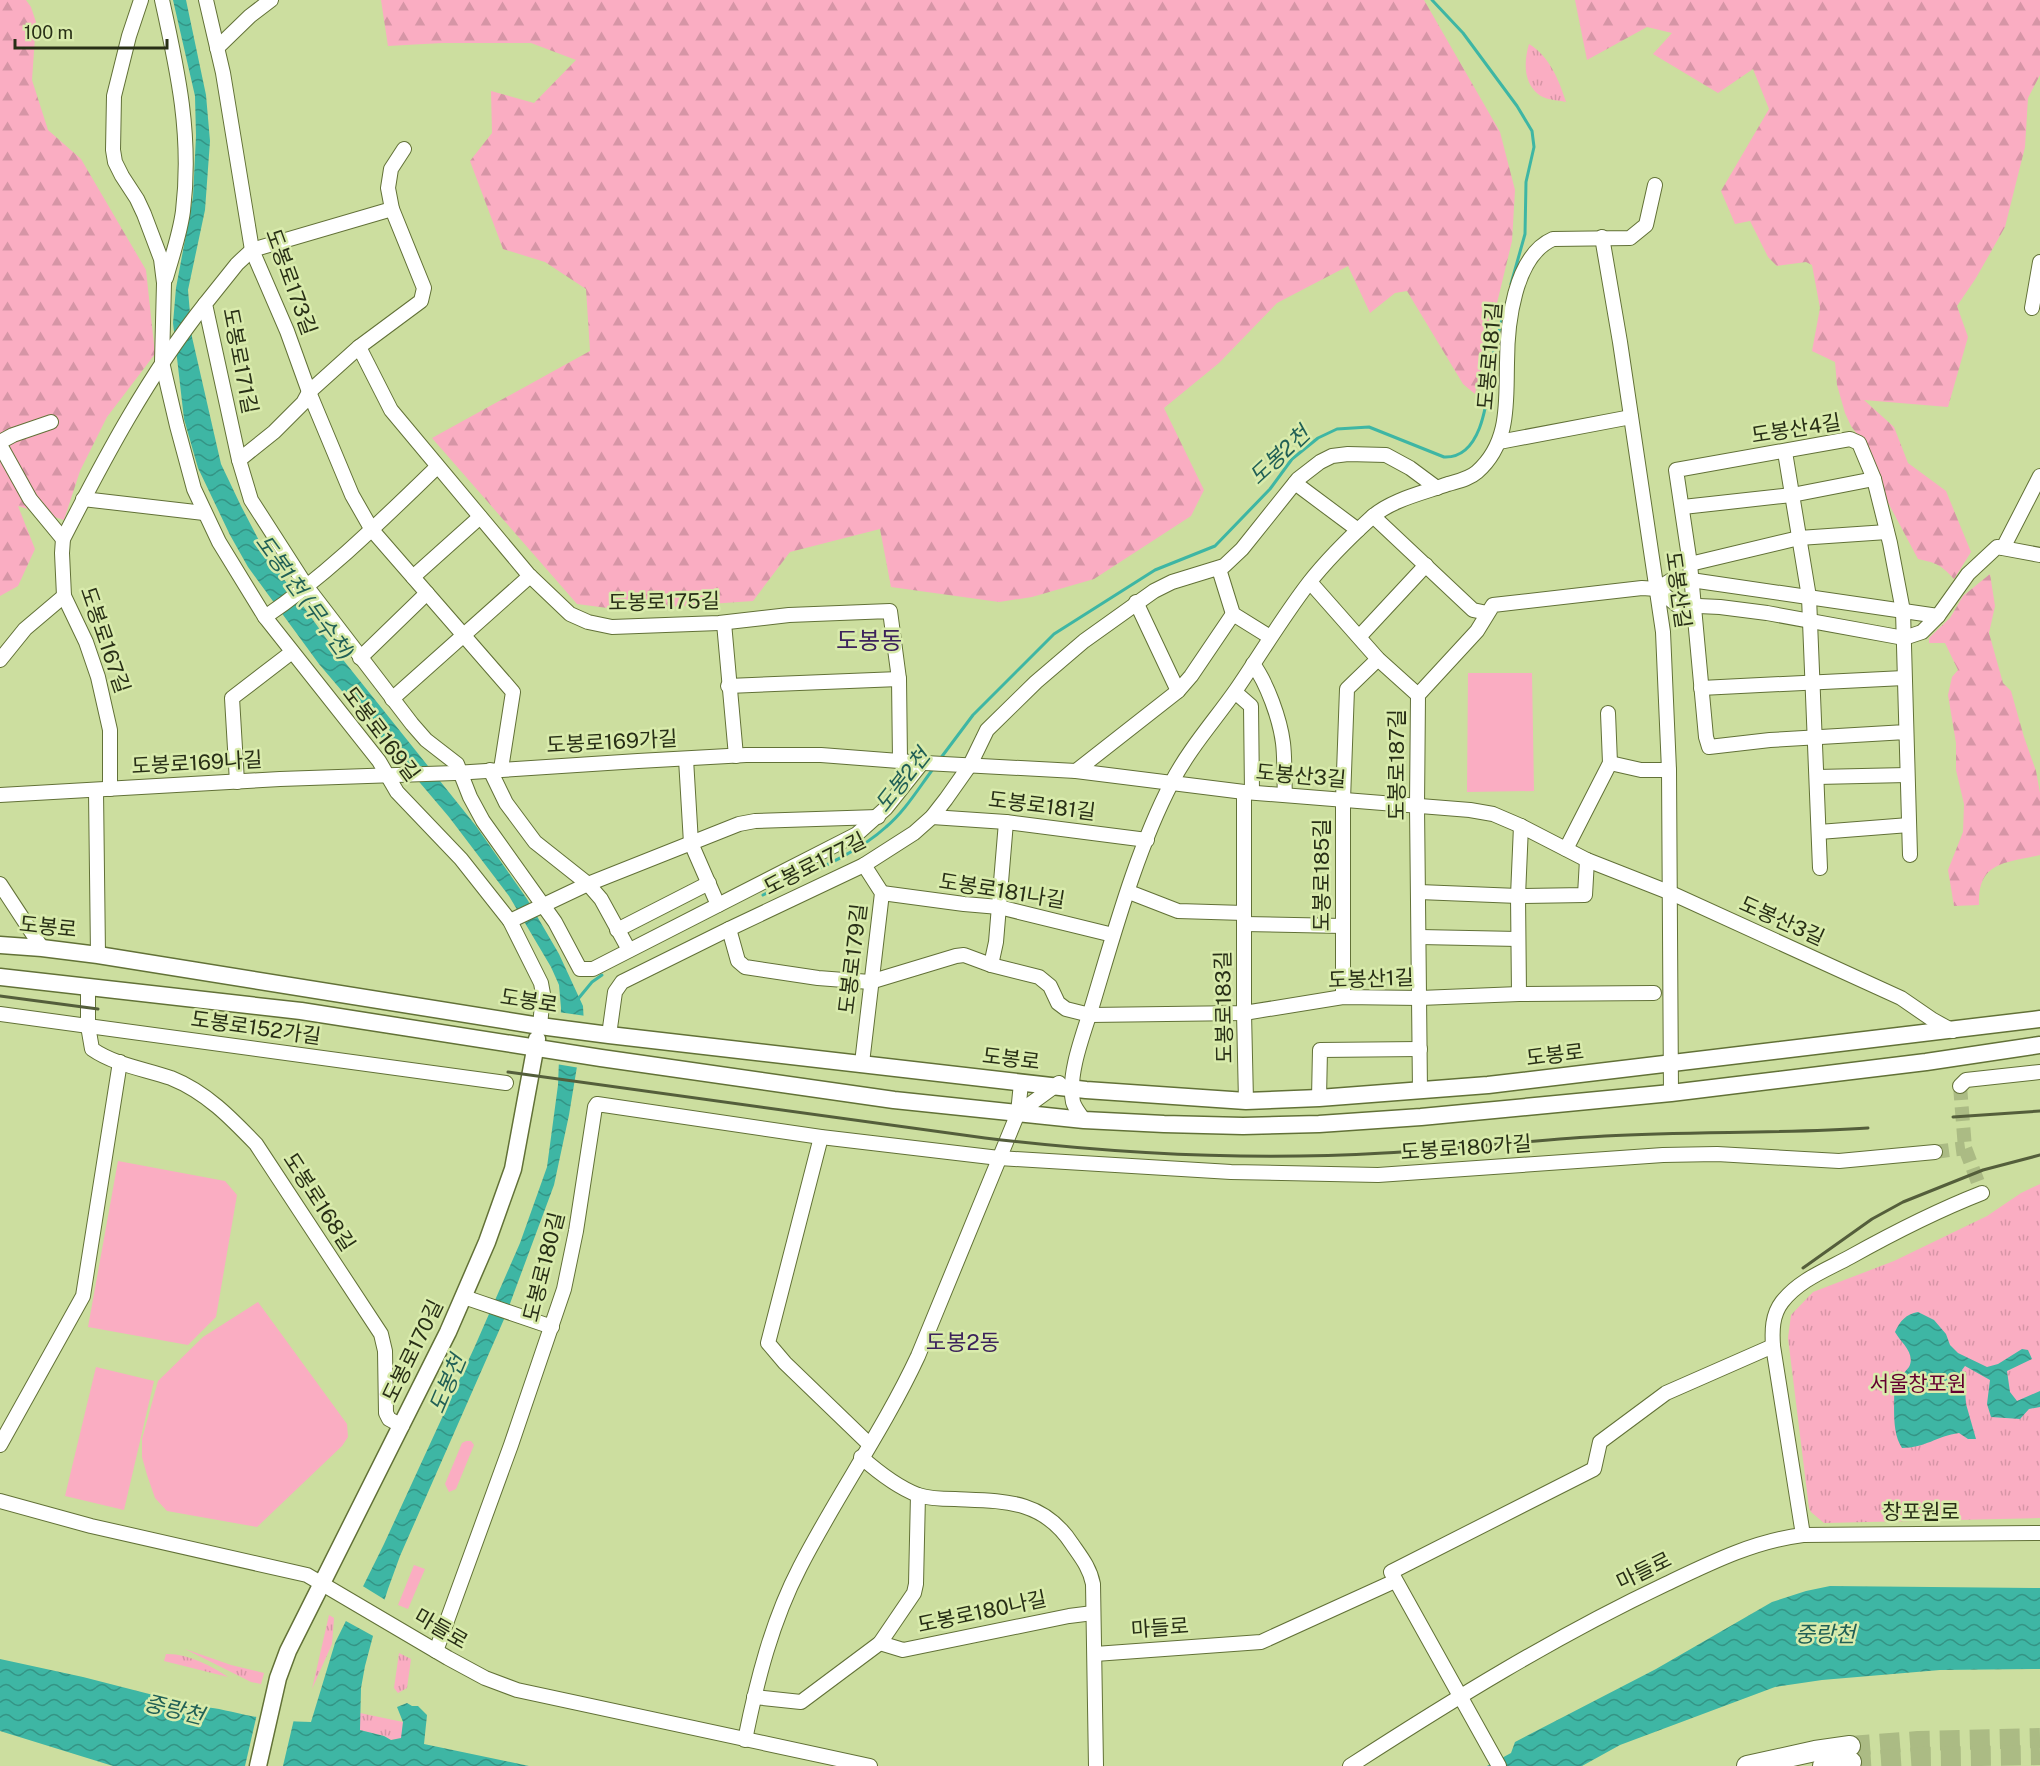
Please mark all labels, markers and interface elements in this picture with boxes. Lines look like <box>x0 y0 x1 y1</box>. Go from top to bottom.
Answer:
scale bar <box>15 12 166 50</box>
text: 100 m <box>24 22 73 43</box>
street label: 도봉로173길 <box>261 225 322 338</box>
street label: 도봉로181길 <box>1472 301 1507 411</box>
street label: 도봉로171길 <box>218 306 263 416</box>
street label: 도봉산4길 <box>1749 409 1843 448</box>
water label: 도봉2천 <box>1243 419 1317 490</box>
water label: 도봉1천 (무수천) <box>251 529 359 665</box>
street label: 도봉산길 <box>1661 550 1696 630</box>
street label: 도봉로167길 <box>76 583 135 696</box>
street label: 도봉로175길 <box>608 588 720 615</box>
district label: 도봉동 <box>836 626 902 654</box>
street label: 도봉로169길 <box>338 681 425 786</box>
street label: 도봉로187길 <box>1384 709 1409 821</box>
street label: 도봉로169가길 <box>546 726 678 757</box>
water label: 도봉2천 <box>869 741 937 817</box>
street label: 도봉로169나길 <box>131 747 263 778</box>
street label: 도봉산3길 <box>1255 759 1347 792</box>
street label: 도봉로181길 <box>987 787 1097 824</box>
street label: 도봉로185길 <box>1309 819 1334 931</box>
street label: 도봉로177길 <box>760 827 870 900</box>
street label: 도봉로181나길 <box>937 868 1067 913</box>
street label: 도봉산3길 <box>1736 891 1829 950</box>
street label: 도봉로179길 <box>833 902 872 1016</box>
street label: 도봉로 <box>18 911 78 942</box>
street label: 도봉로183길 <box>1210 951 1237 1063</box>
street label: 도봉산1길 <box>1328 965 1414 992</box>
street label: 도봉로 <box>498 984 560 1017</box>
street label: 도봉로152가길 <box>189 1006 323 1049</box>
street label: 도봉로 <box>1525 1039 1585 1070</box>
street label: 도봉로 <box>981 1043 1041 1074</box>
street label: 도봉로180가길 <box>1400 1130 1532 1165</box>
street label: 도봉로168길 <box>278 1148 361 1256</box>
street label: 도봉로180길 <box>518 1209 569 1324</box>
street label: 도봉로170길 <box>377 1295 448 1406</box>
district label: 도봉2동 <box>926 1329 1000 1355</box>
water label: 도봉천 <box>423 1348 472 1417</box>
park label: 서울창포원 <box>1870 1371 1966 1396</box>
street label: 창포원로 <box>1882 1499 1960 1524</box>
street label: 마들로 <box>1612 1547 1675 1594</box>
street label: 도봉로180나길 <box>915 1586 1049 1637</box>
street label: 마들로 <box>410 1603 473 1654</box>
street label: 마들로 <box>1130 1613 1190 1642</box>
water label: 중랑천 <box>1795 1621 1858 1647</box>
water label: 중랑천 <box>141 1689 209 1730</box>

